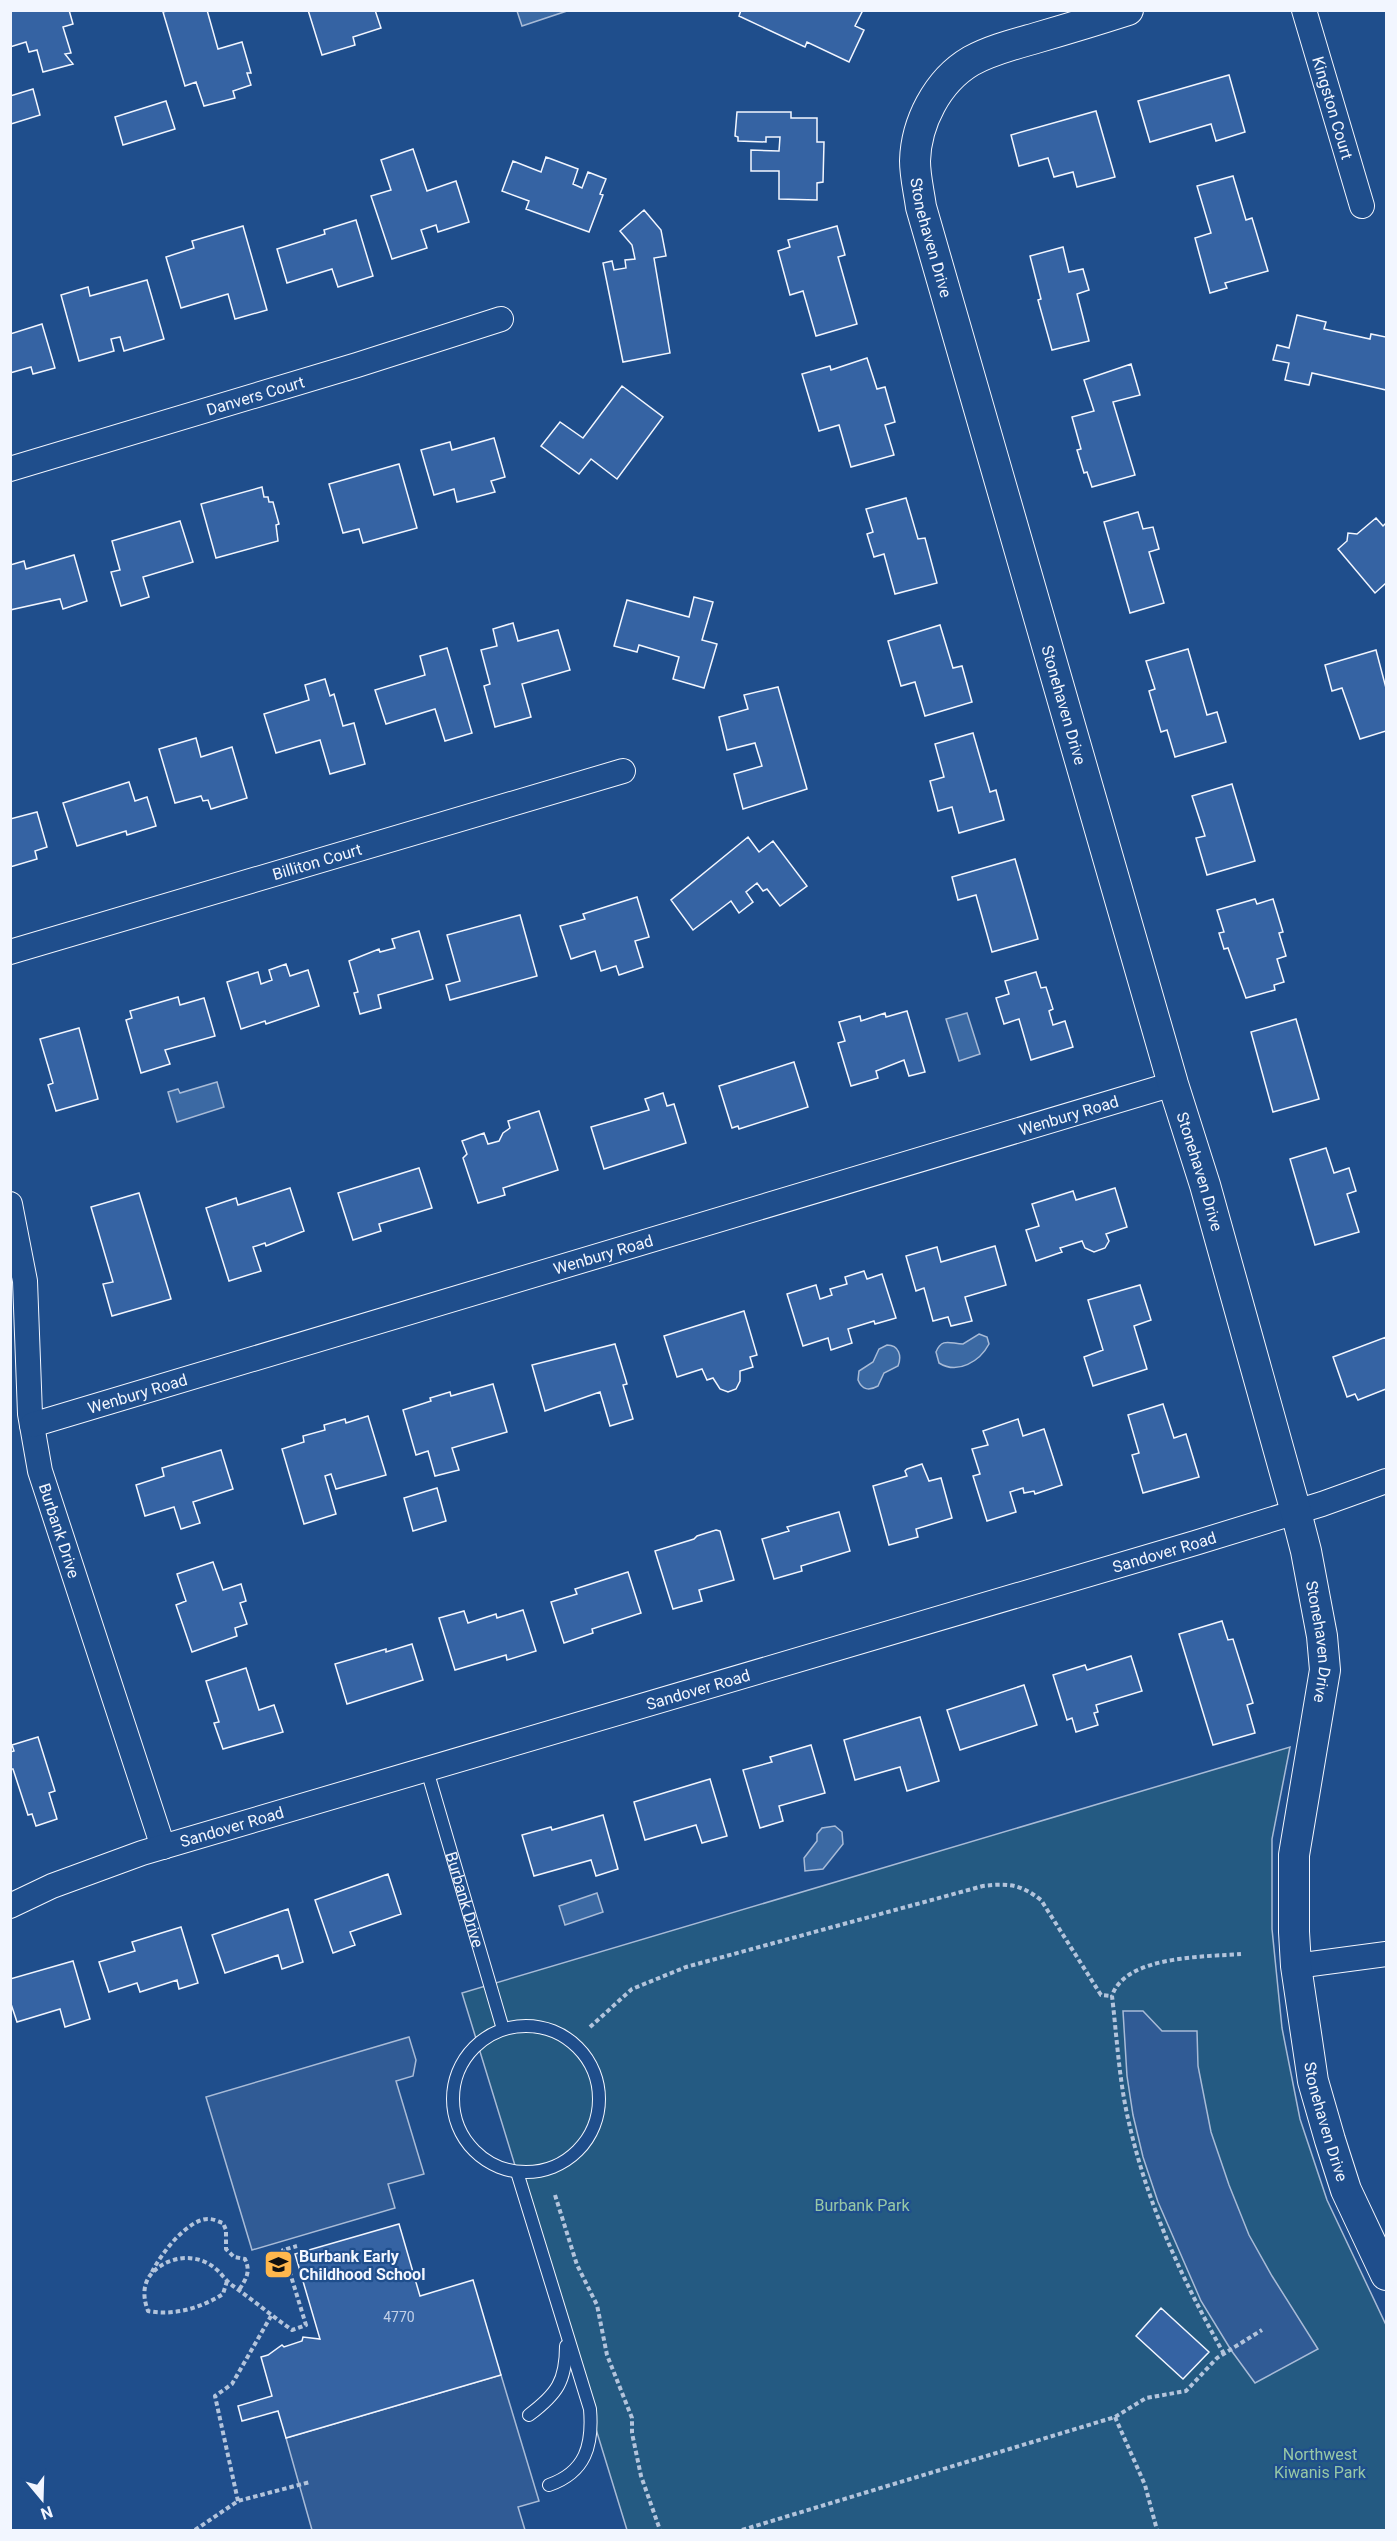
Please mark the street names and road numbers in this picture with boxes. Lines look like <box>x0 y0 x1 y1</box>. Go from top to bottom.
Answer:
street label: Kingston Court <box>1308 54 1357 162</box>
street label: Stonehaven Drive <box>906 176 956 300</box>
street label: Danvers Court <box>204 372 307 420</box>
street label: Stonehaven Drive <box>1037 643 1090 767</box>
street label: Billiton Court <box>270 840 364 884</box>
street label: Wenbury Road <box>1017 1092 1121 1139</box>
street label: Stonehaven Drive <box>1173 1110 1226 1233</box>
street label: Wenbury Road <box>551 1231 655 1279</box>
street label: Wenbury Road <box>86 1370 190 1418</box>
street label: Burbank Drive <box>35 1481 83 1581</box>
street label: Sandover Road <box>1110 1528 1219 1577</box>
street label: Stonehaven Drive <box>1302 1579 1334 1704</box>
street label: Sandover Road <box>644 1666 752 1714</box>
street label: Sandover Road <box>178 1803 286 1851</box>
street label: Burbank Drive <box>442 1850 488 1950</box>
street label: Stonehaven Drive <box>1300 2061 1352 2184</box>

